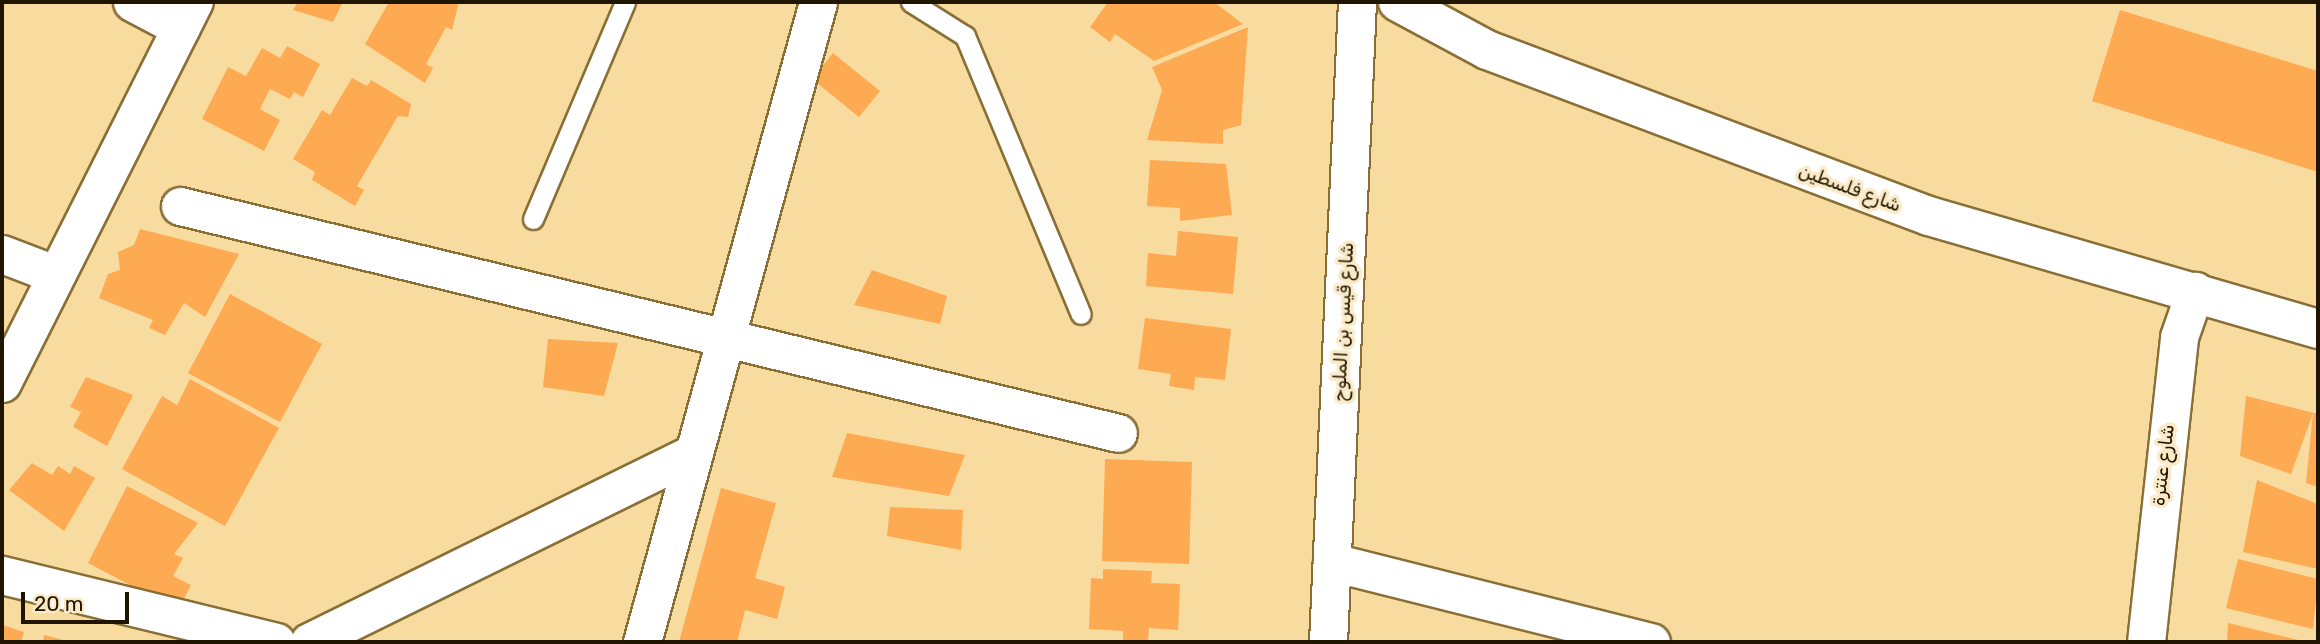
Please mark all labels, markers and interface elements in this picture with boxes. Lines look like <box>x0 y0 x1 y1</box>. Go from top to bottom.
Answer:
street label: شارع فلسطين <box>1796 159 1904 217</box>
street label: شارع قيس بن الملوح <box>1327 242 1359 402</box>
street label: شارع عنترة <box>2147 423 2179 507</box>
scale bar <box>24 578 133 622</box>
text: 20 m <box>34 591 83 616</box>

